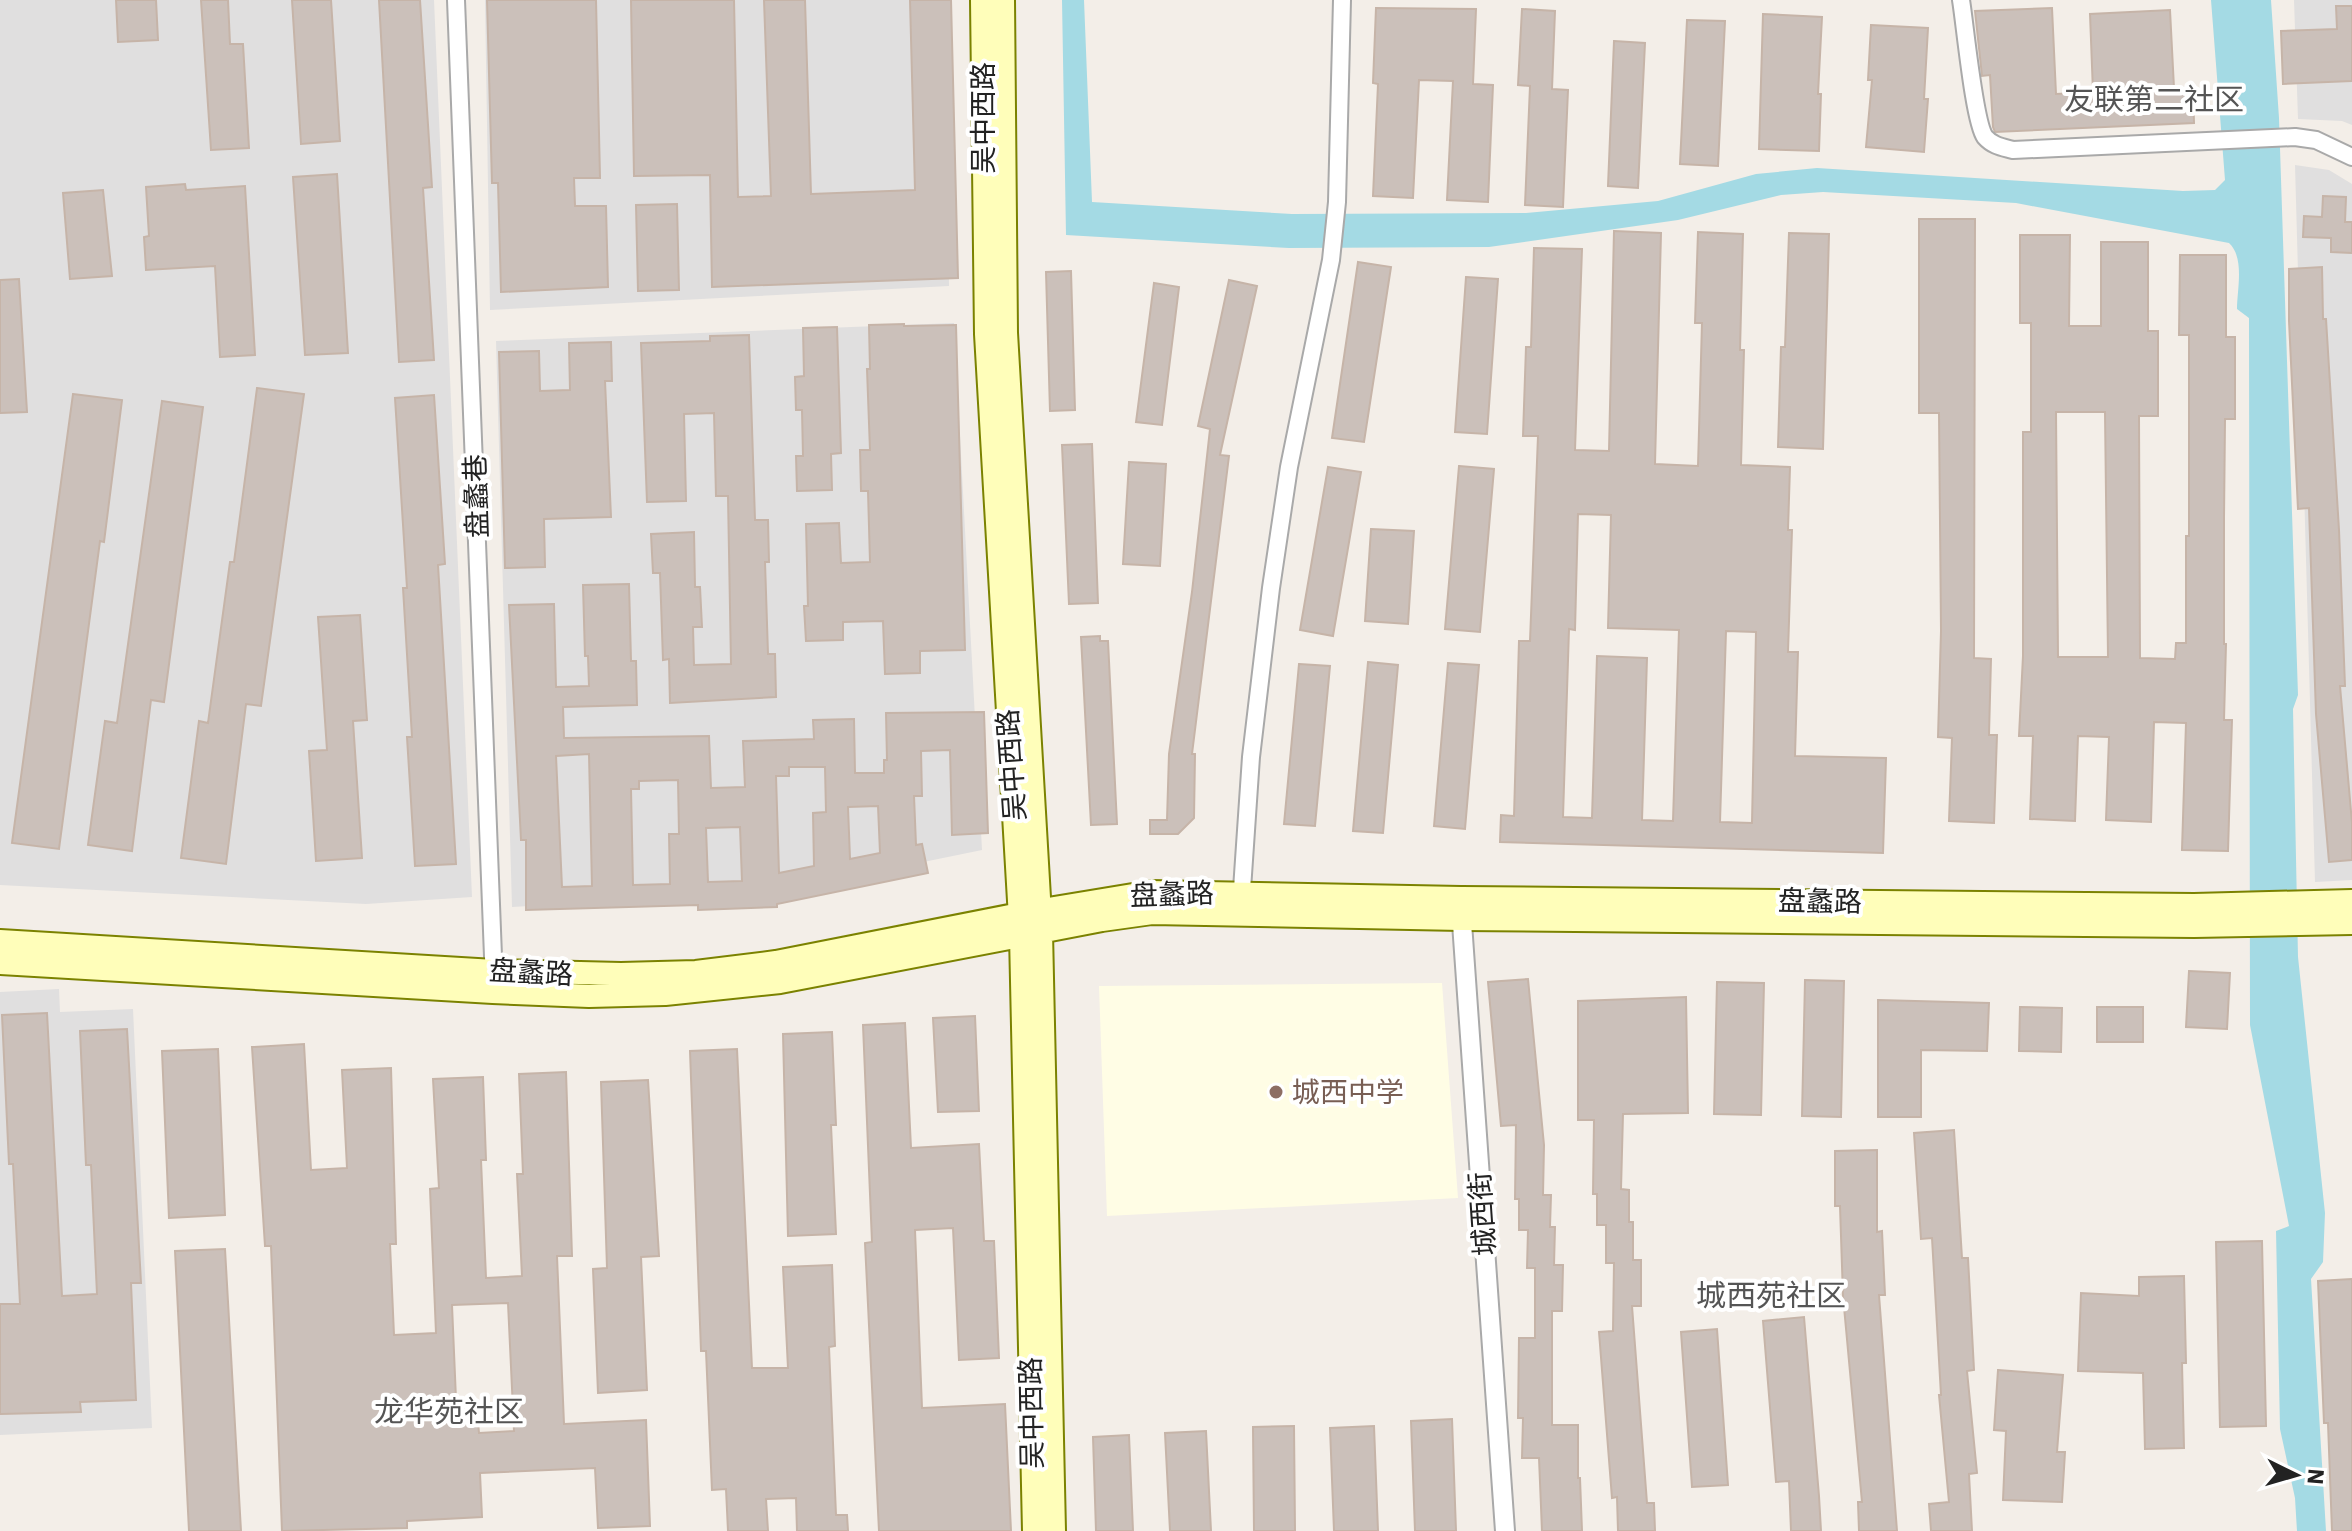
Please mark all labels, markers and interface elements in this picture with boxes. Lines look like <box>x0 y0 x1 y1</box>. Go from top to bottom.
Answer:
street label: 吴中西路 <box>964 62 1001 174</box>
district label: 友联第二社区 <box>2064 79 2244 118</box>
street label: 盘蠡巷 <box>456 453 495 539</box>
street label: 吴中西路 <box>988 708 1033 822</box>
street label: 盘蠡路 <box>1129 874 1215 913</box>
street label: 盘蠡路 <box>1778 881 1862 920</box>
street label: 盘蠡路 <box>488 951 574 992</box>
place label: 城西中学 <box>1292 1073 1404 1110</box>
marker: 城西中学 <box>1267 1083 1285 1101</box>
street label: 城西街 <box>1460 1171 1503 1257</box>
district label: 城西苑社区 <box>1696 1275 1846 1314</box>
street label: 吴中西路 <box>1011 1357 1050 1469</box>
district label: 龙华苑社区 <box>374 1391 524 1430</box>
north arrow <box>2256 1435 2336 1515</box>
text: N <box>2301 1468 2332 1486</box>

